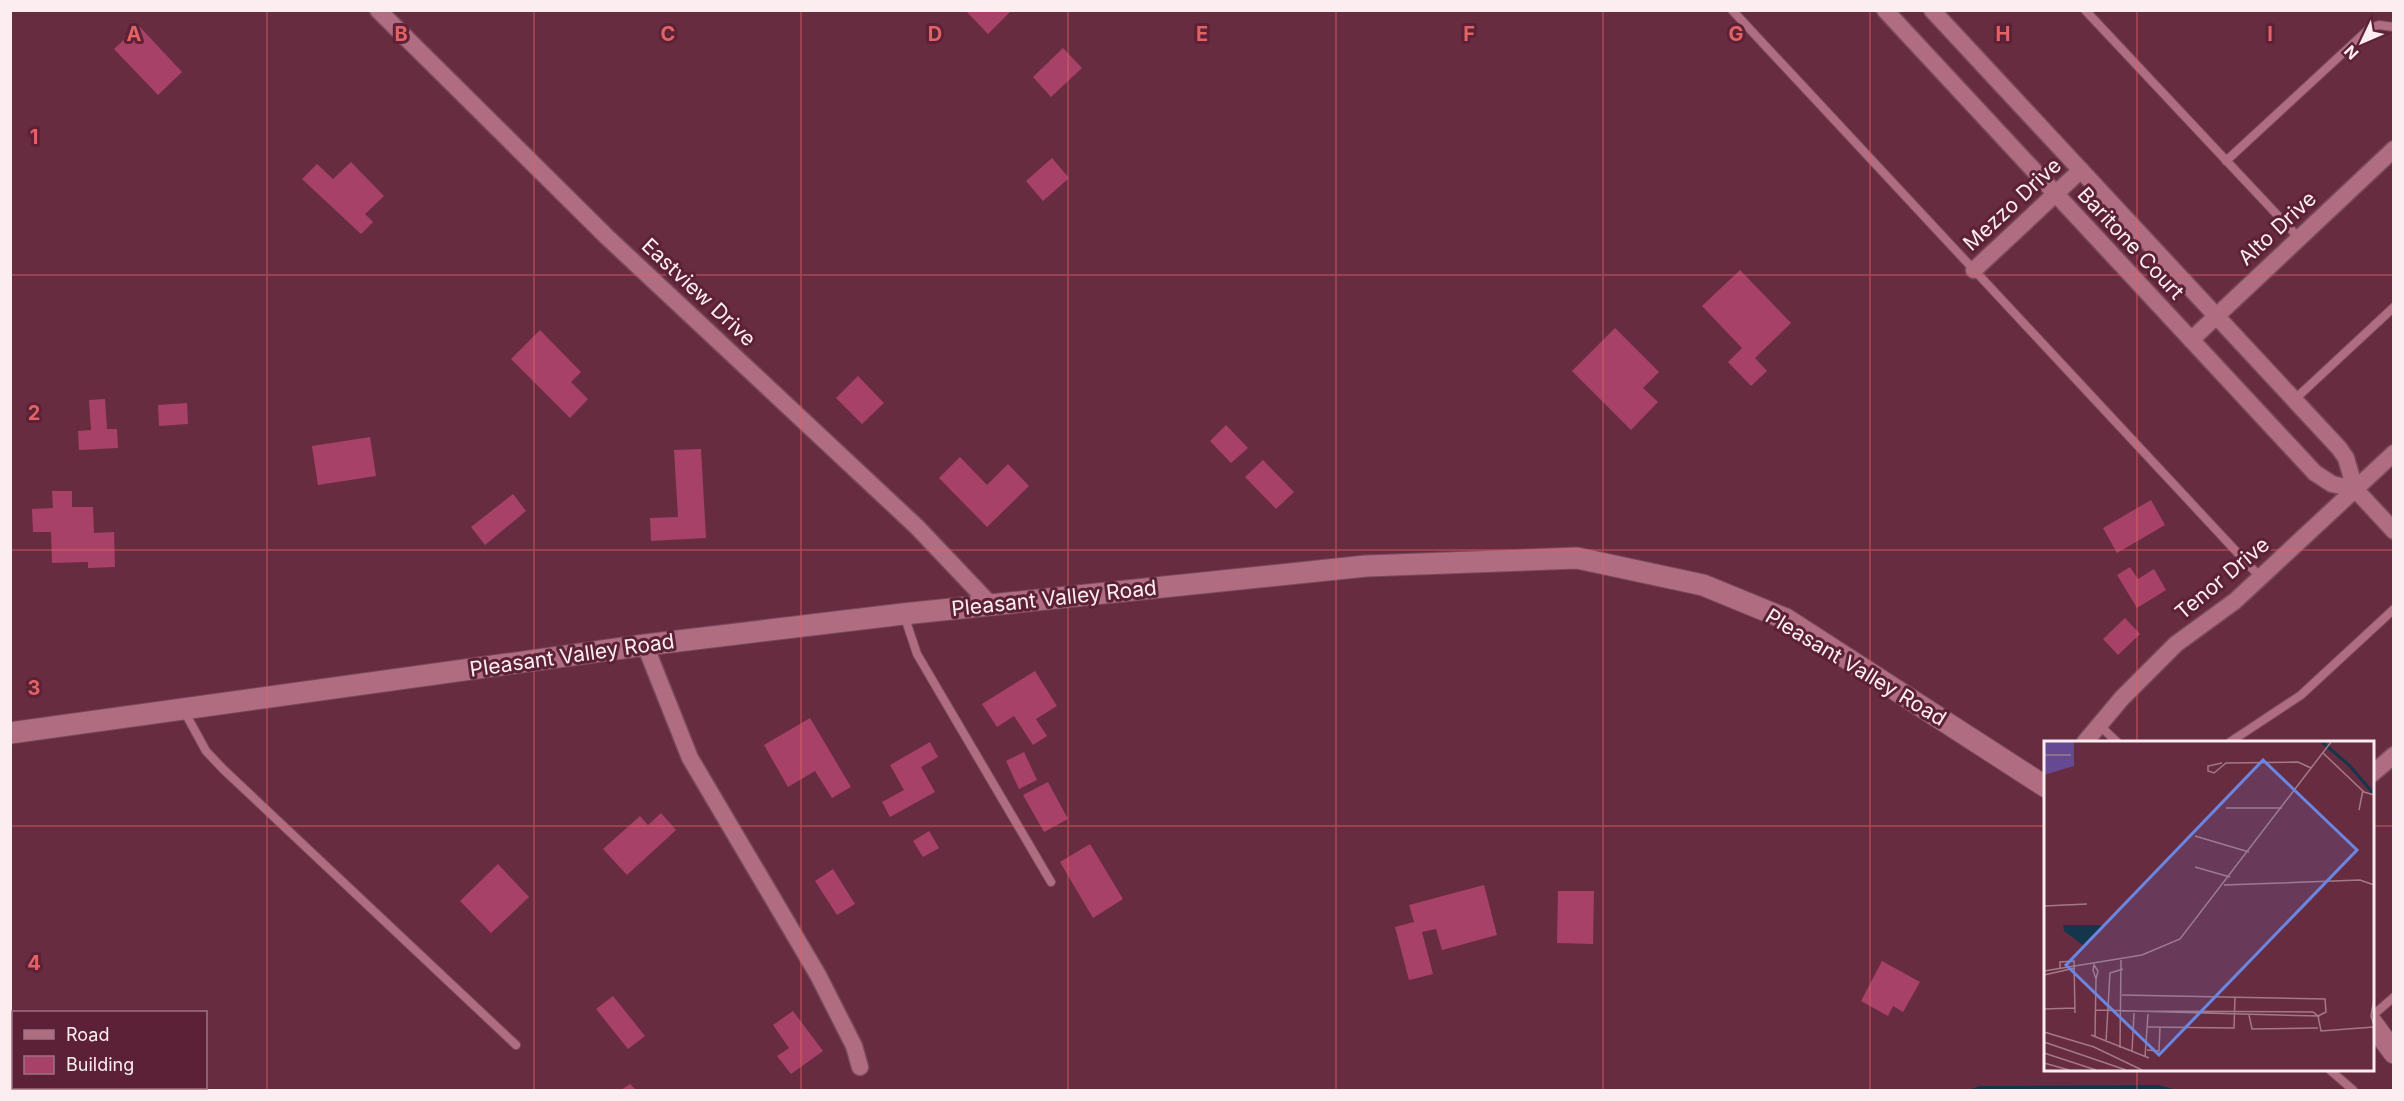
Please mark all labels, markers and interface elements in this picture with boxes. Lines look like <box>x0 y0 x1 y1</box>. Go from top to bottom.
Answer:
north arrow <box>2332 12 2392 72</box>
text: A <box>127 22 142 46</box>
text: B <box>394 22 408 46</box>
text: C <box>661 22 675 46</box>
text: D <box>928 22 942 46</box>
text: E <box>1196 22 1208 46</box>
text: F <box>1463 22 1475 46</box>
text: G <box>1728 22 1744 46</box>
text: H <box>1996 22 2010 46</box>
text: I <box>2267 22 2273 46</box>
text: N <box>2340 41 2363 64</box>
text: 1 <box>30 125 38 149</box>
street label: Mezzo Drive <box>1958 152 2066 256</box>
street label: Baritone Court <box>2073 182 2189 304</box>
street label: Alto Drive <box>2233 186 2321 270</box>
street label: Eastview Drive <box>637 233 761 351</box>
text: 2 <box>28 401 40 425</box>
street label: Tenor Drive <box>2170 531 2274 625</box>
street label: Pleasant Valley Road <box>950 575 1158 621</box>
street label: Pleasant Valley Road <box>1761 603 1951 731</box>
street label: Pleasant Valley Road <box>468 628 676 682</box>
text: 3 <box>28 676 40 700</box>
inset map <box>2044 741 2374 1071</box>
text: 4 <box>27 951 41 975</box>
legend <box>12 1011 207 1089</box>
text: Road <box>66 1024 109 1045</box>
text: Building <box>66 1054 134 1075</box>

